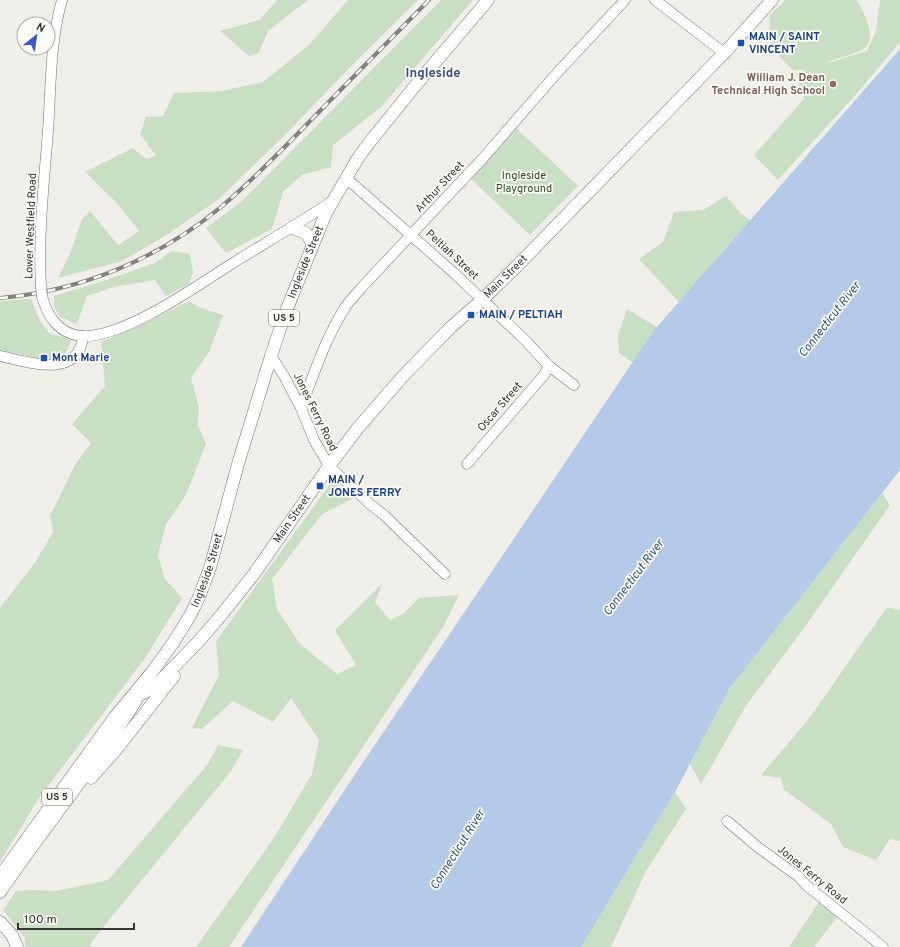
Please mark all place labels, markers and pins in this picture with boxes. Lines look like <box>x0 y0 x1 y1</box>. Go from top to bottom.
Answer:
place label: MAIN / SAINT VINCENT <box>749 30 820 57</box>
marker: MAIN / SAINT VINCENT <box>736 38 746 48</box>
place label: William J. Dean Technical High School <box>711 71 825 98</box>
marker: William J. Dean Technical High School <box>828 79 838 89</box>
place label: MAIN / PELTIAH <box>479 308 563 322</box>
marker: MAIN / PELTIAH <box>466 310 476 320</box>
place label: Mont Marie <box>52 351 109 365</box>
marker: Mont Marie <box>39 353 49 363</box>
place label: MAIN / JONES FERRY <box>328 473 402 500</box>
marker: MAIN / JONES FERRY <box>315 481 325 491</box>

